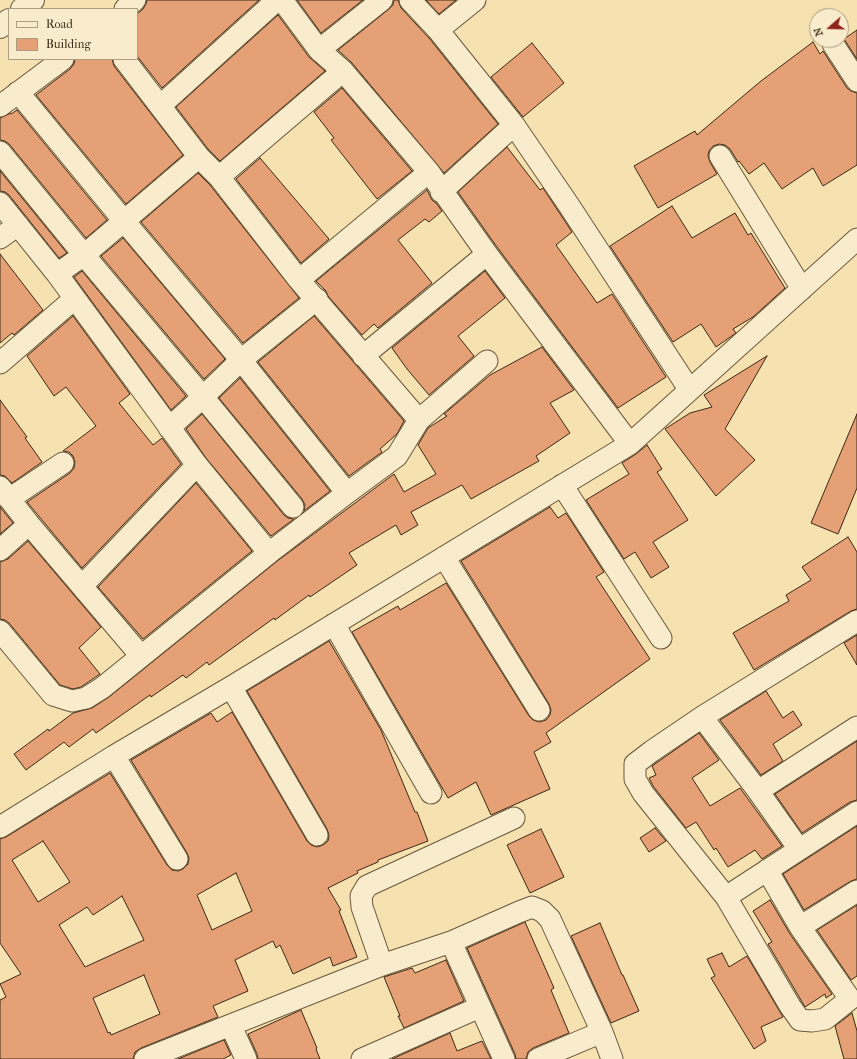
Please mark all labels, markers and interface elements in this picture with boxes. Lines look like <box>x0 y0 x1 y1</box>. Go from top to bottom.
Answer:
legend <box>8 8 138 60</box>
north arrow <box>809 8 849 48</box>
text: Road <box>46 17 73 31</box>
text: N <box>811 26 826 38</box>
text: Building <box>46 37 91 51</box>

